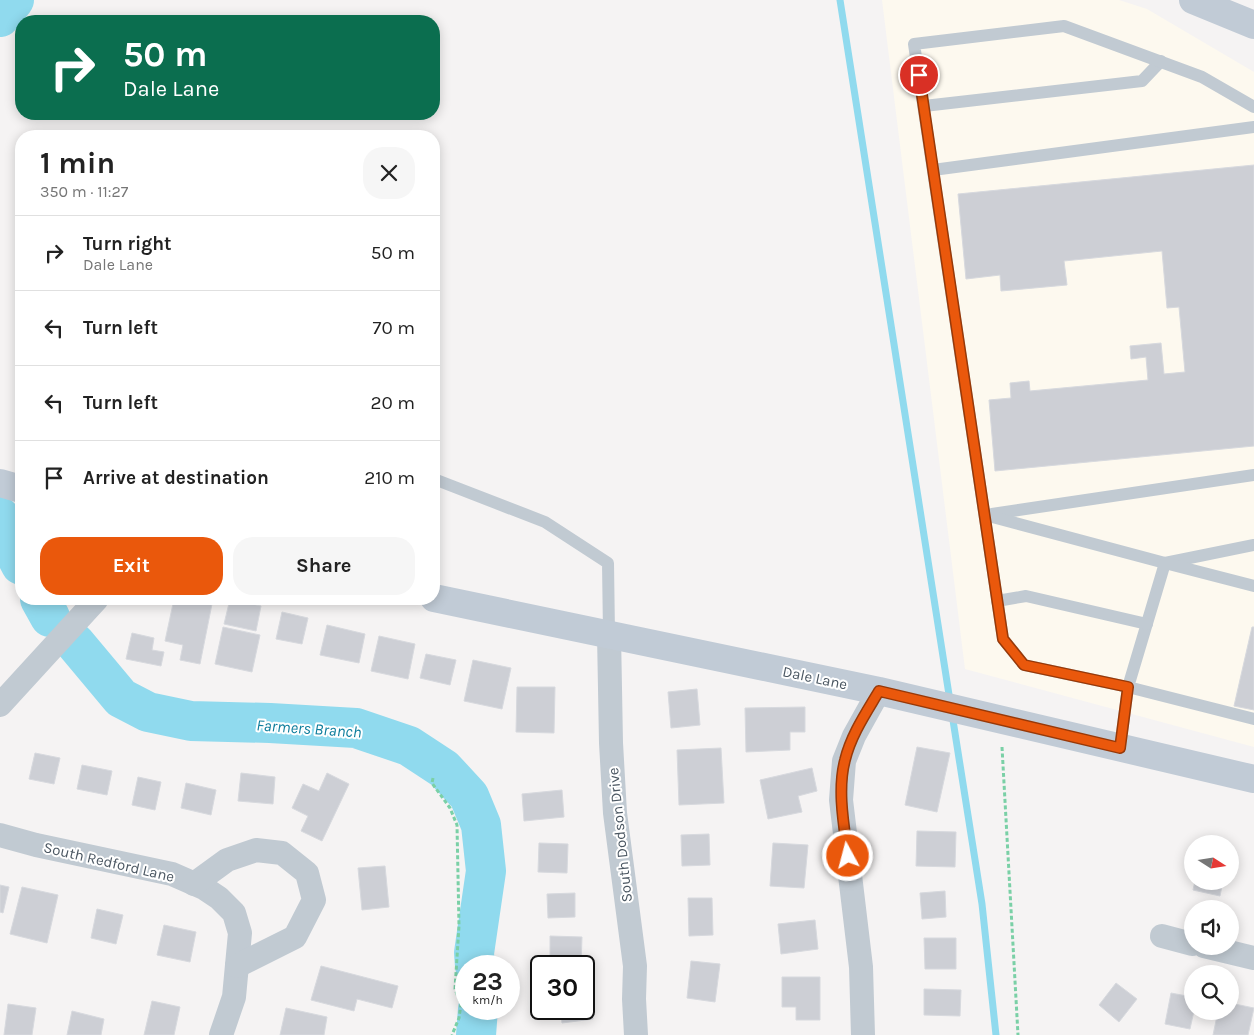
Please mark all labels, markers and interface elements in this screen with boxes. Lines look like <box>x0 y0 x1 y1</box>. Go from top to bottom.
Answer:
text: 50 m <box>123 34 208 75</box>
icon: right <box>40 35 105 100</box>
pin <box>898 54 940 96</box>
icon: arrive <box>905 61 933 89</box>
text: Dale Lane <box>123 76 219 102</box>
text: 1 min <box>40 145 115 181</box>
button: close <box>363 147 415 199</box>
text: 350 m · 11:27 <box>40 182 128 201</box>
text: Turn right <box>83 233 172 255</box>
icon: right <box>40 239 68 267</box>
text: 50 m <box>371 242 415 264</box>
text: Dale Lane <box>83 255 153 274</box>
icon: left <box>40 314 68 342</box>
text: Turn left <box>83 317 158 339</box>
text: 70 m <box>373 317 415 339</box>
icon: left <box>40 389 68 417</box>
text: Turn left <box>83 392 158 414</box>
text: 20 m <box>370 392 415 414</box>
icon: arrive <box>40 464 68 492</box>
text: Arrive at destination <box>83 467 269 489</box>
text: 210 m <box>364 467 415 489</box>
button: Exit <box>40 537 223 595</box>
button: Share <box>233 537 415 595</box>
street label: Dale Lane <box>781 662 849 694</box>
water label: Farmers Branch <box>256 715 362 742</box>
street label: South Dodson Drive <box>604 767 636 903</box>
position arrow <box>821 829 873 881</box>
north arrow <box>1184 835 1239 890</box>
map controls <box>1184 835 1239 1020</box>
street label: South Redford Lane <box>42 838 176 886</box>
button: sound <box>1184 900 1239 955</box>
speed limit sign: 30 <box>530 955 595 1020</box>
button: search <box>1184 965 1239 1020</box>
text: 23 <box>472 967 503 996</box>
text: km/h <box>472 993 503 1007</box>

